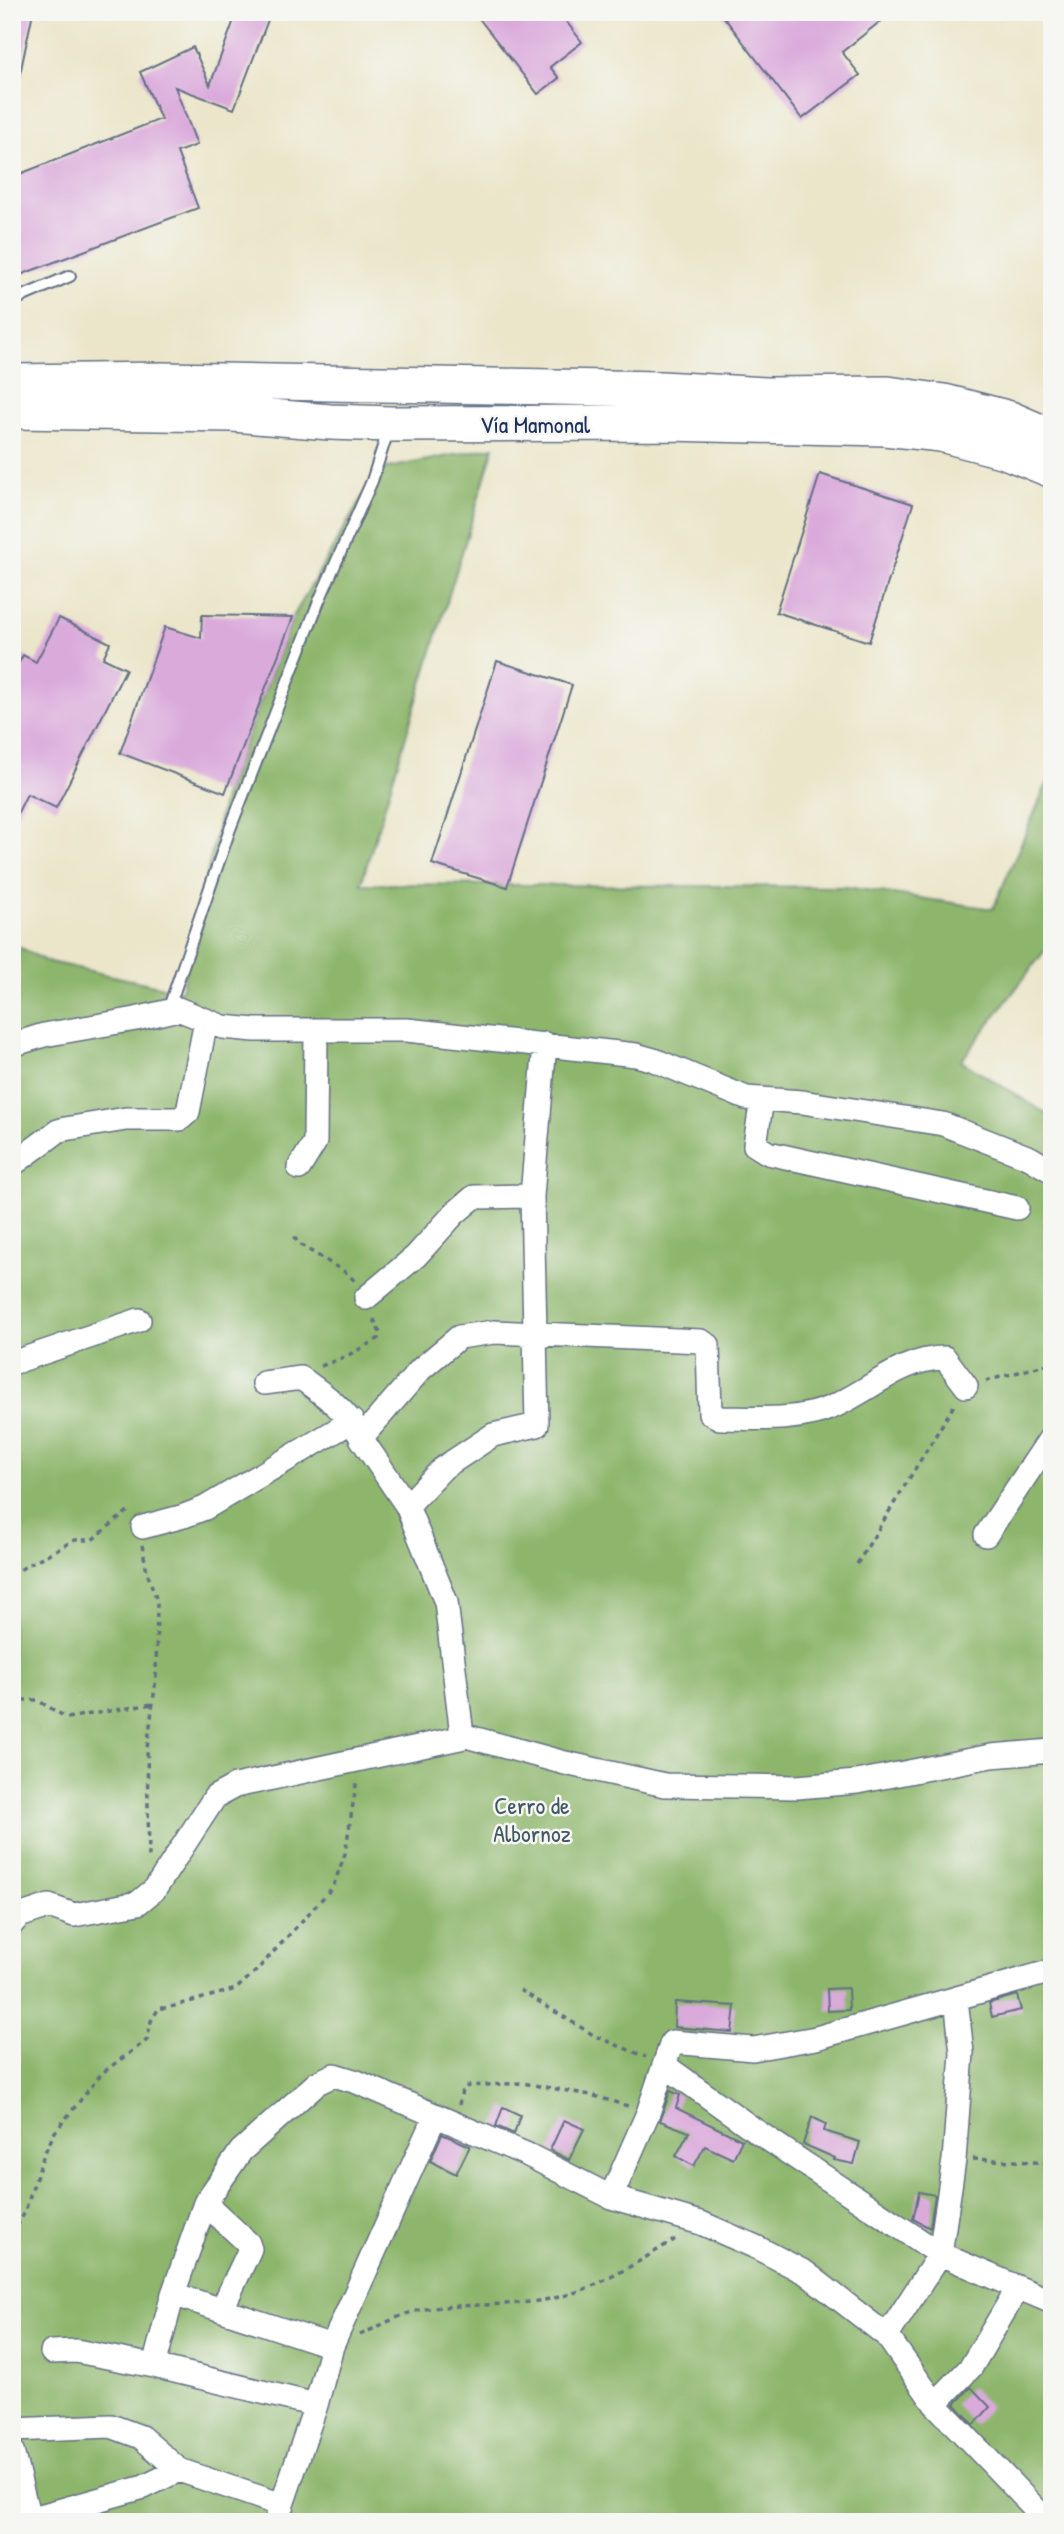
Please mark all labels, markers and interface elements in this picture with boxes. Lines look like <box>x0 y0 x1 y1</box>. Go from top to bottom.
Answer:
street label: Vía Mamonal <box>480 408 591 440</box>
park label: Cerro de Albornoz <box>493 1789 571 1849</box>

